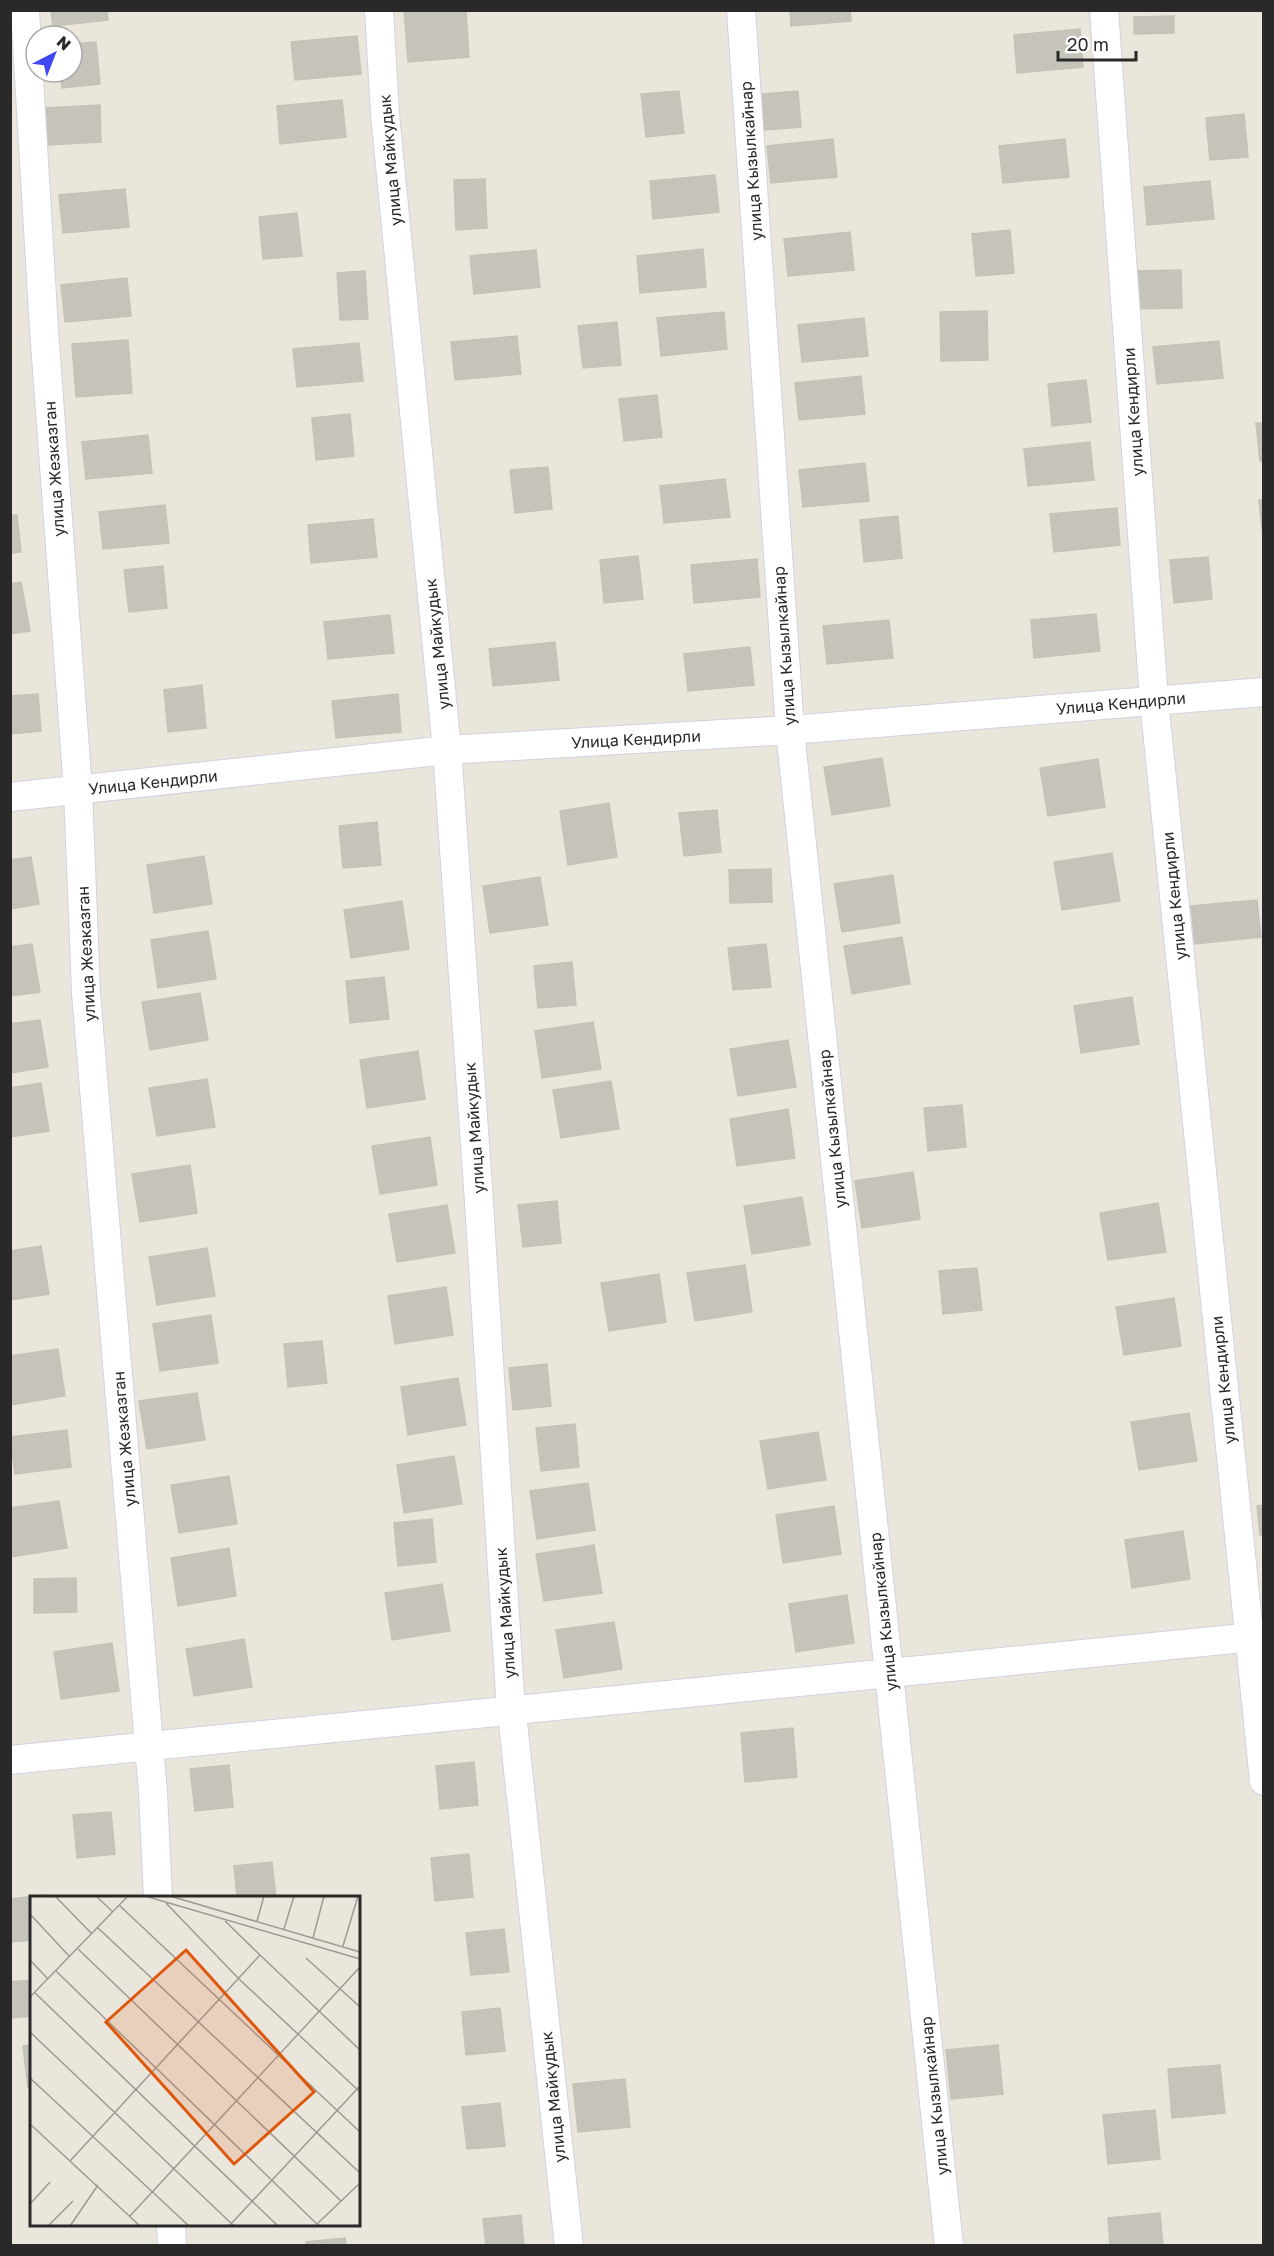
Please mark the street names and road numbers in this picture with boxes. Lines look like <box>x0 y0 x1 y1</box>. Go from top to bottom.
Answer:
street label: улица Кызылкайнар <box>735 81 767 241</box>
street label: улица Майкудык <box>374 93 406 227</box>
street label: улица Кендирли <box>1119 347 1147 477</box>
street label: улица Жезказган <box>39 401 69 537</box>
street label: улица Кызылкайнар <box>768 566 800 726</box>
street label: улица Майкудык <box>420 577 454 711</box>
street label: Улица Кендирли <box>1055 687 1187 719</box>
street label: Улица Кендирли <box>571 726 701 752</box>
street label: Улица Кендирли <box>87 765 219 799</box>
street label: улица Кендирли <box>1157 831 1191 961</box>
street label: улица Жезказган <box>72 886 100 1022</box>
street label: улица Кызылкайнар <box>814 1048 850 1209</box>
street label: улица Майкудык <box>459 1062 489 1194</box>
street label: улица Кендирли <box>1206 1315 1240 1445</box>
street label: улица Жезказган <box>108 1370 140 1508</box>
street label: улица Кызылкайнар <box>865 1531 901 1692</box>
street label: улица Майкудык <box>490 1547 520 1679</box>
street label: улица Кызылкайнар <box>916 2015 952 2176</box>
street label: улица Майкудык <box>536 2030 570 2164</box>

